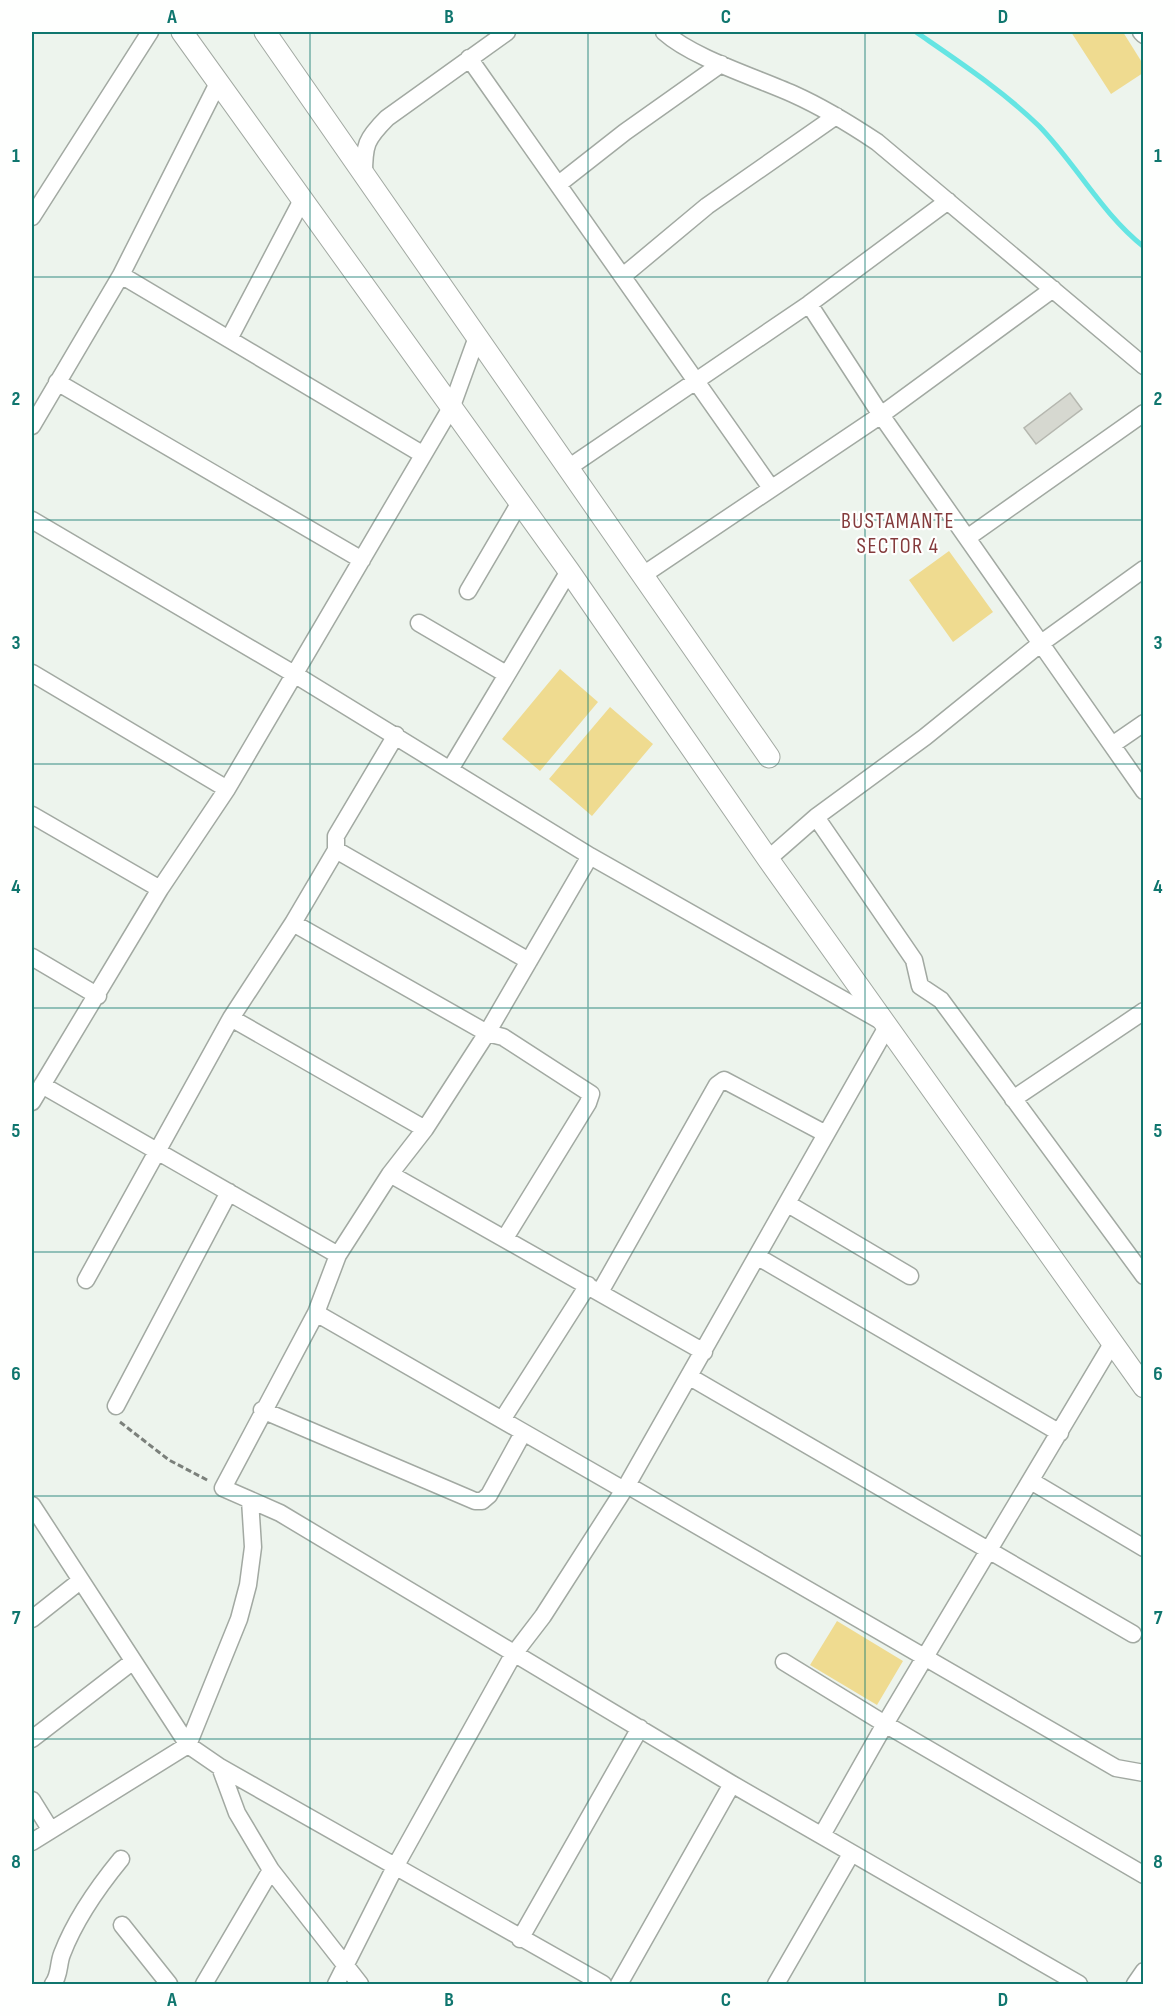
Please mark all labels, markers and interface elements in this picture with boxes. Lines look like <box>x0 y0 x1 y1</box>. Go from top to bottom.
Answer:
text: A <box>166 5 177 29</box>
text: B <box>444 5 454 29</box>
text: C <box>721 5 731 29</box>
text: D <box>998 5 1008 29</box>
text: 1 <box>12 144 20 168</box>
text: 1 <box>1154 144 1162 168</box>
text: 2 <box>12 387 20 411</box>
text: 2 <box>1154 387 1162 411</box>
district label: BUSTAMANTE SECTOR 4 <box>841 508 955 560</box>
text: 3 <box>12 631 21 655</box>
text: 3 <box>1154 631 1163 655</box>
text: 4 <box>11 875 21 899</box>
text: 4 <box>1153 875 1163 899</box>
text: 5 <box>12 1119 21 1143</box>
text: 5 <box>1154 1119 1163 1143</box>
text: 6 <box>11 1362 21 1386</box>
text: 6 <box>1153 1362 1163 1386</box>
text: 7 <box>12 1606 21 1630</box>
text: 7 <box>1154 1606 1163 1630</box>
text: 8 <box>11 1850 21 1874</box>
text: 8 <box>1153 1850 1163 1874</box>
text: A <box>166 1988 177 2012</box>
text: B <box>444 1988 454 2012</box>
text: C <box>721 1988 731 2012</box>
text: D <box>998 1988 1008 2012</box>

